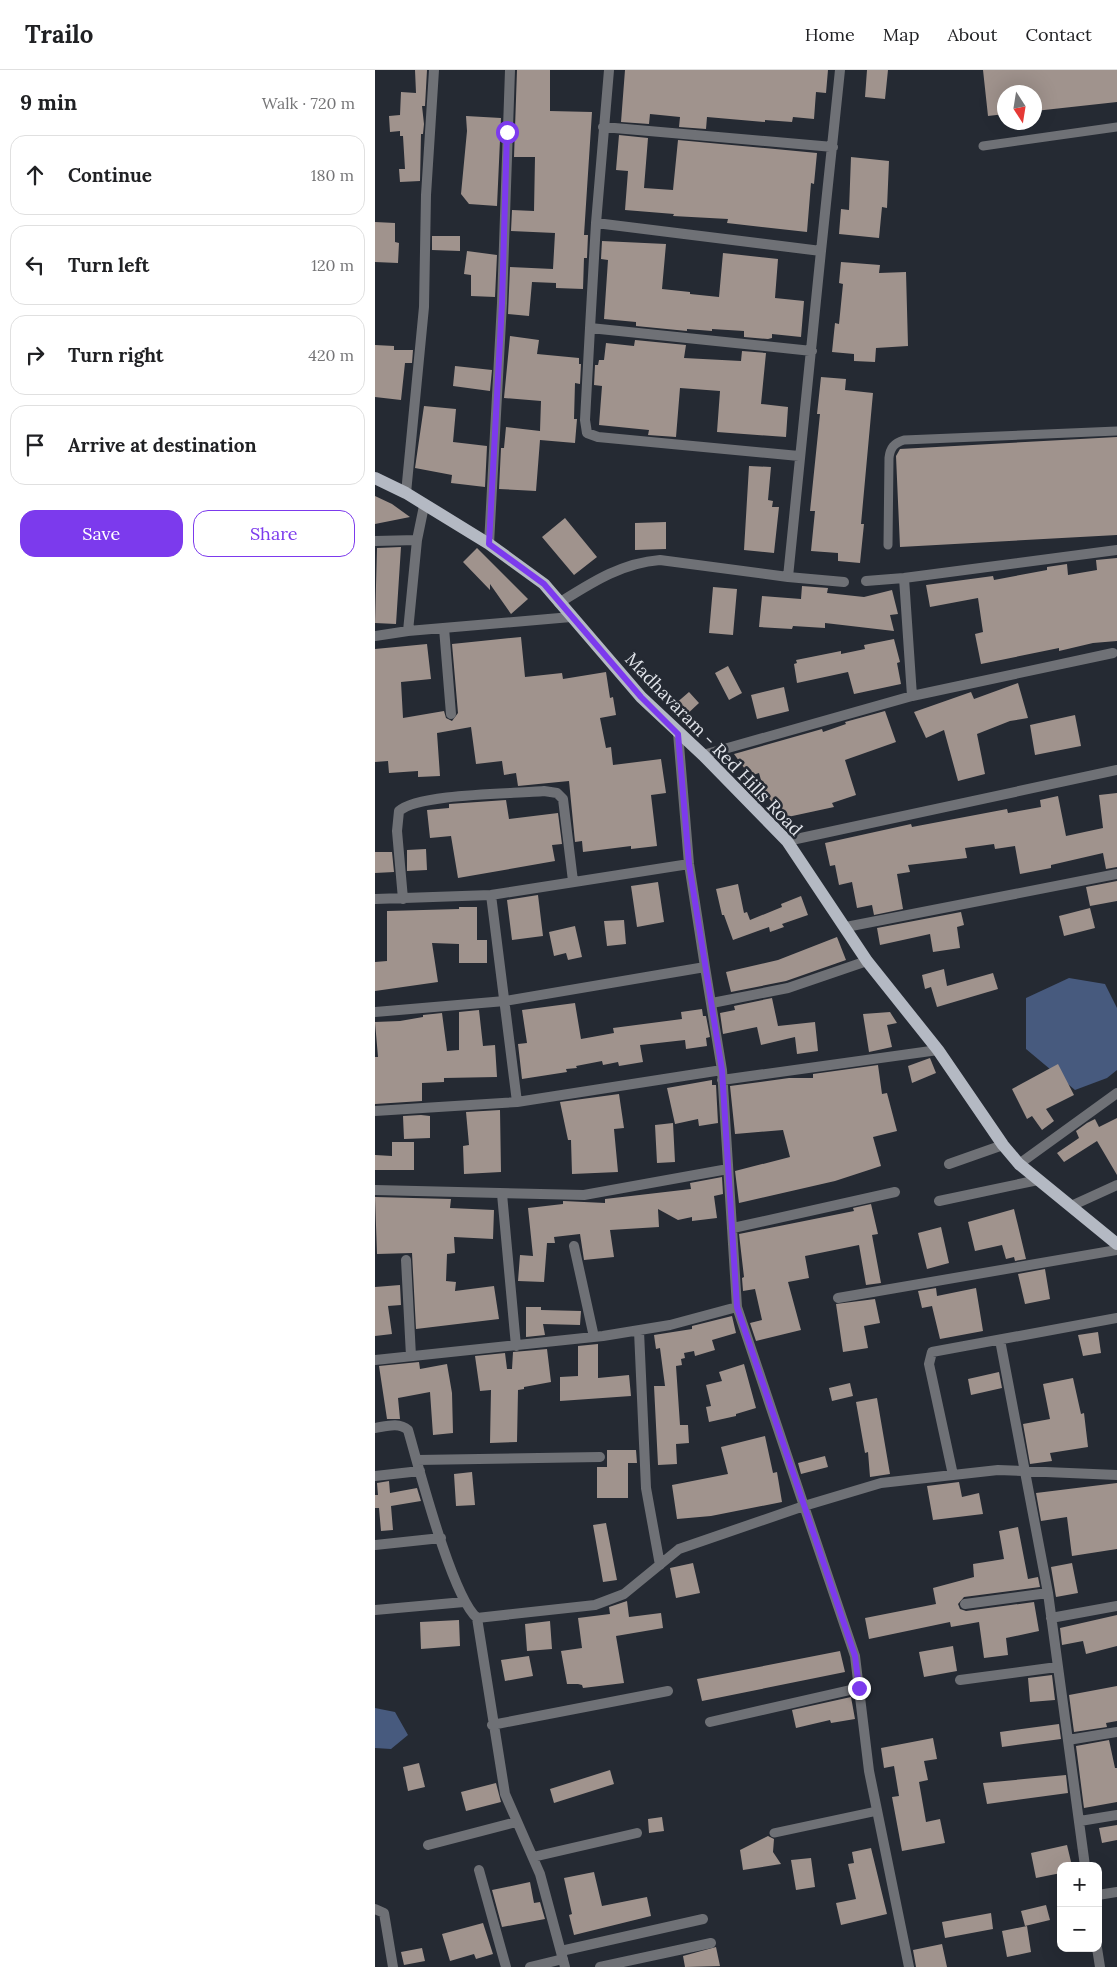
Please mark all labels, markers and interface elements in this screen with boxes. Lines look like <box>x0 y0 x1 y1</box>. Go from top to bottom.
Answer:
text: Trailo <box>25 19 93 50</box>
text: Home <box>805 23 855 46</box>
text: Map <box>883 23 919 46</box>
text: About <box>947 23 997 46</box>
text: Contact <box>1025 23 1092 46</box>
north arrow <box>997 85 1042 130</box>
text: 9 min <box>20 89 77 116</box>
text: Walk · 720 m <box>262 93 355 113</box>
route start <box>496 121 519 144</box>
icon: ahead <box>21 161 49 189</box>
text: Continue <box>68 163 152 187</box>
text: 180 m <box>311 165 354 185</box>
icon: left <box>21 251 49 279</box>
text: Turn left <box>68 253 149 277</box>
text: 120 m <box>311 255 354 275</box>
icon: right <box>21 341 49 369</box>
text: Turn right <box>68 343 164 367</box>
text: 420 m <box>308 345 354 365</box>
icon: arrive <box>21 431 49 459</box>
text: Arrive at destination <box>68 433 257 457</box>
button: Save <box>20 510 183 557</box>
button: Share <box>193 510 355 557</box>
street label: Madhavaram - Red Hills Road <box>620 648 808 841</box>
route end <box>848 1677 871 1700</box>
map controls <box>1057 1862 1102 1952</box>
button: + <box>1057 1862 1102 1907</box>
button: − <box>1057 1907 1102 1952</box>

